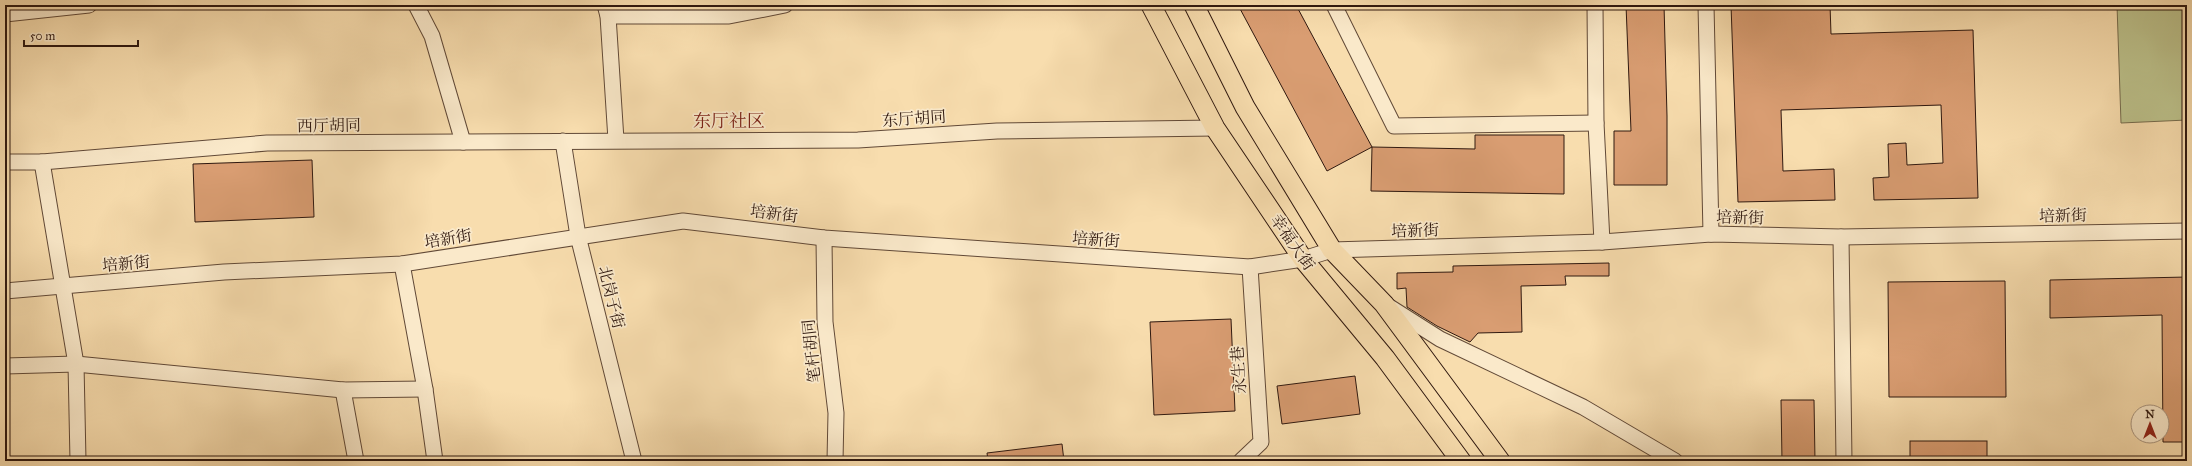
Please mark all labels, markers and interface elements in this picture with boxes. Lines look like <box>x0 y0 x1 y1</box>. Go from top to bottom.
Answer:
scale bar <box>24 22 138 48</box>
text: 50 m <box>30 29 55 43</box>
street label: 东厅胡同 <box>881 107 947 130</box>
district label: 东厅社区 <box>693 110 765 132</box>
street label: 西厅胡同 <box>297 115 361 136</box>
street label: 培新街 <box>749 201 799 226</box>
street label: 培新街 <box>2039 206 2087 225</box>
street label: 培新街 <box>1716 208 1764 227</box>
street label: 幸福大街 <box>1266 211 1319 274</box>
street label: 培新街 <box>1391 220 1439 241</box>
street label: 培新街 <box>423 225 473 252</box>
street label: 培新街 <box>1071 228 1121 251</box>
street label: 培新街 <box>101 252 151 275</box>
street label: 北岗子街 <box>595 264 628 330</box>
street label: 笔杆胡同 <box>799 318 824 384</box>
street label: 永生巷 <box>1227 345 1250 395</box>
north arrow <box>2130 404 2170 444</box>
text: N <box>2145 408 2155 421</box>

